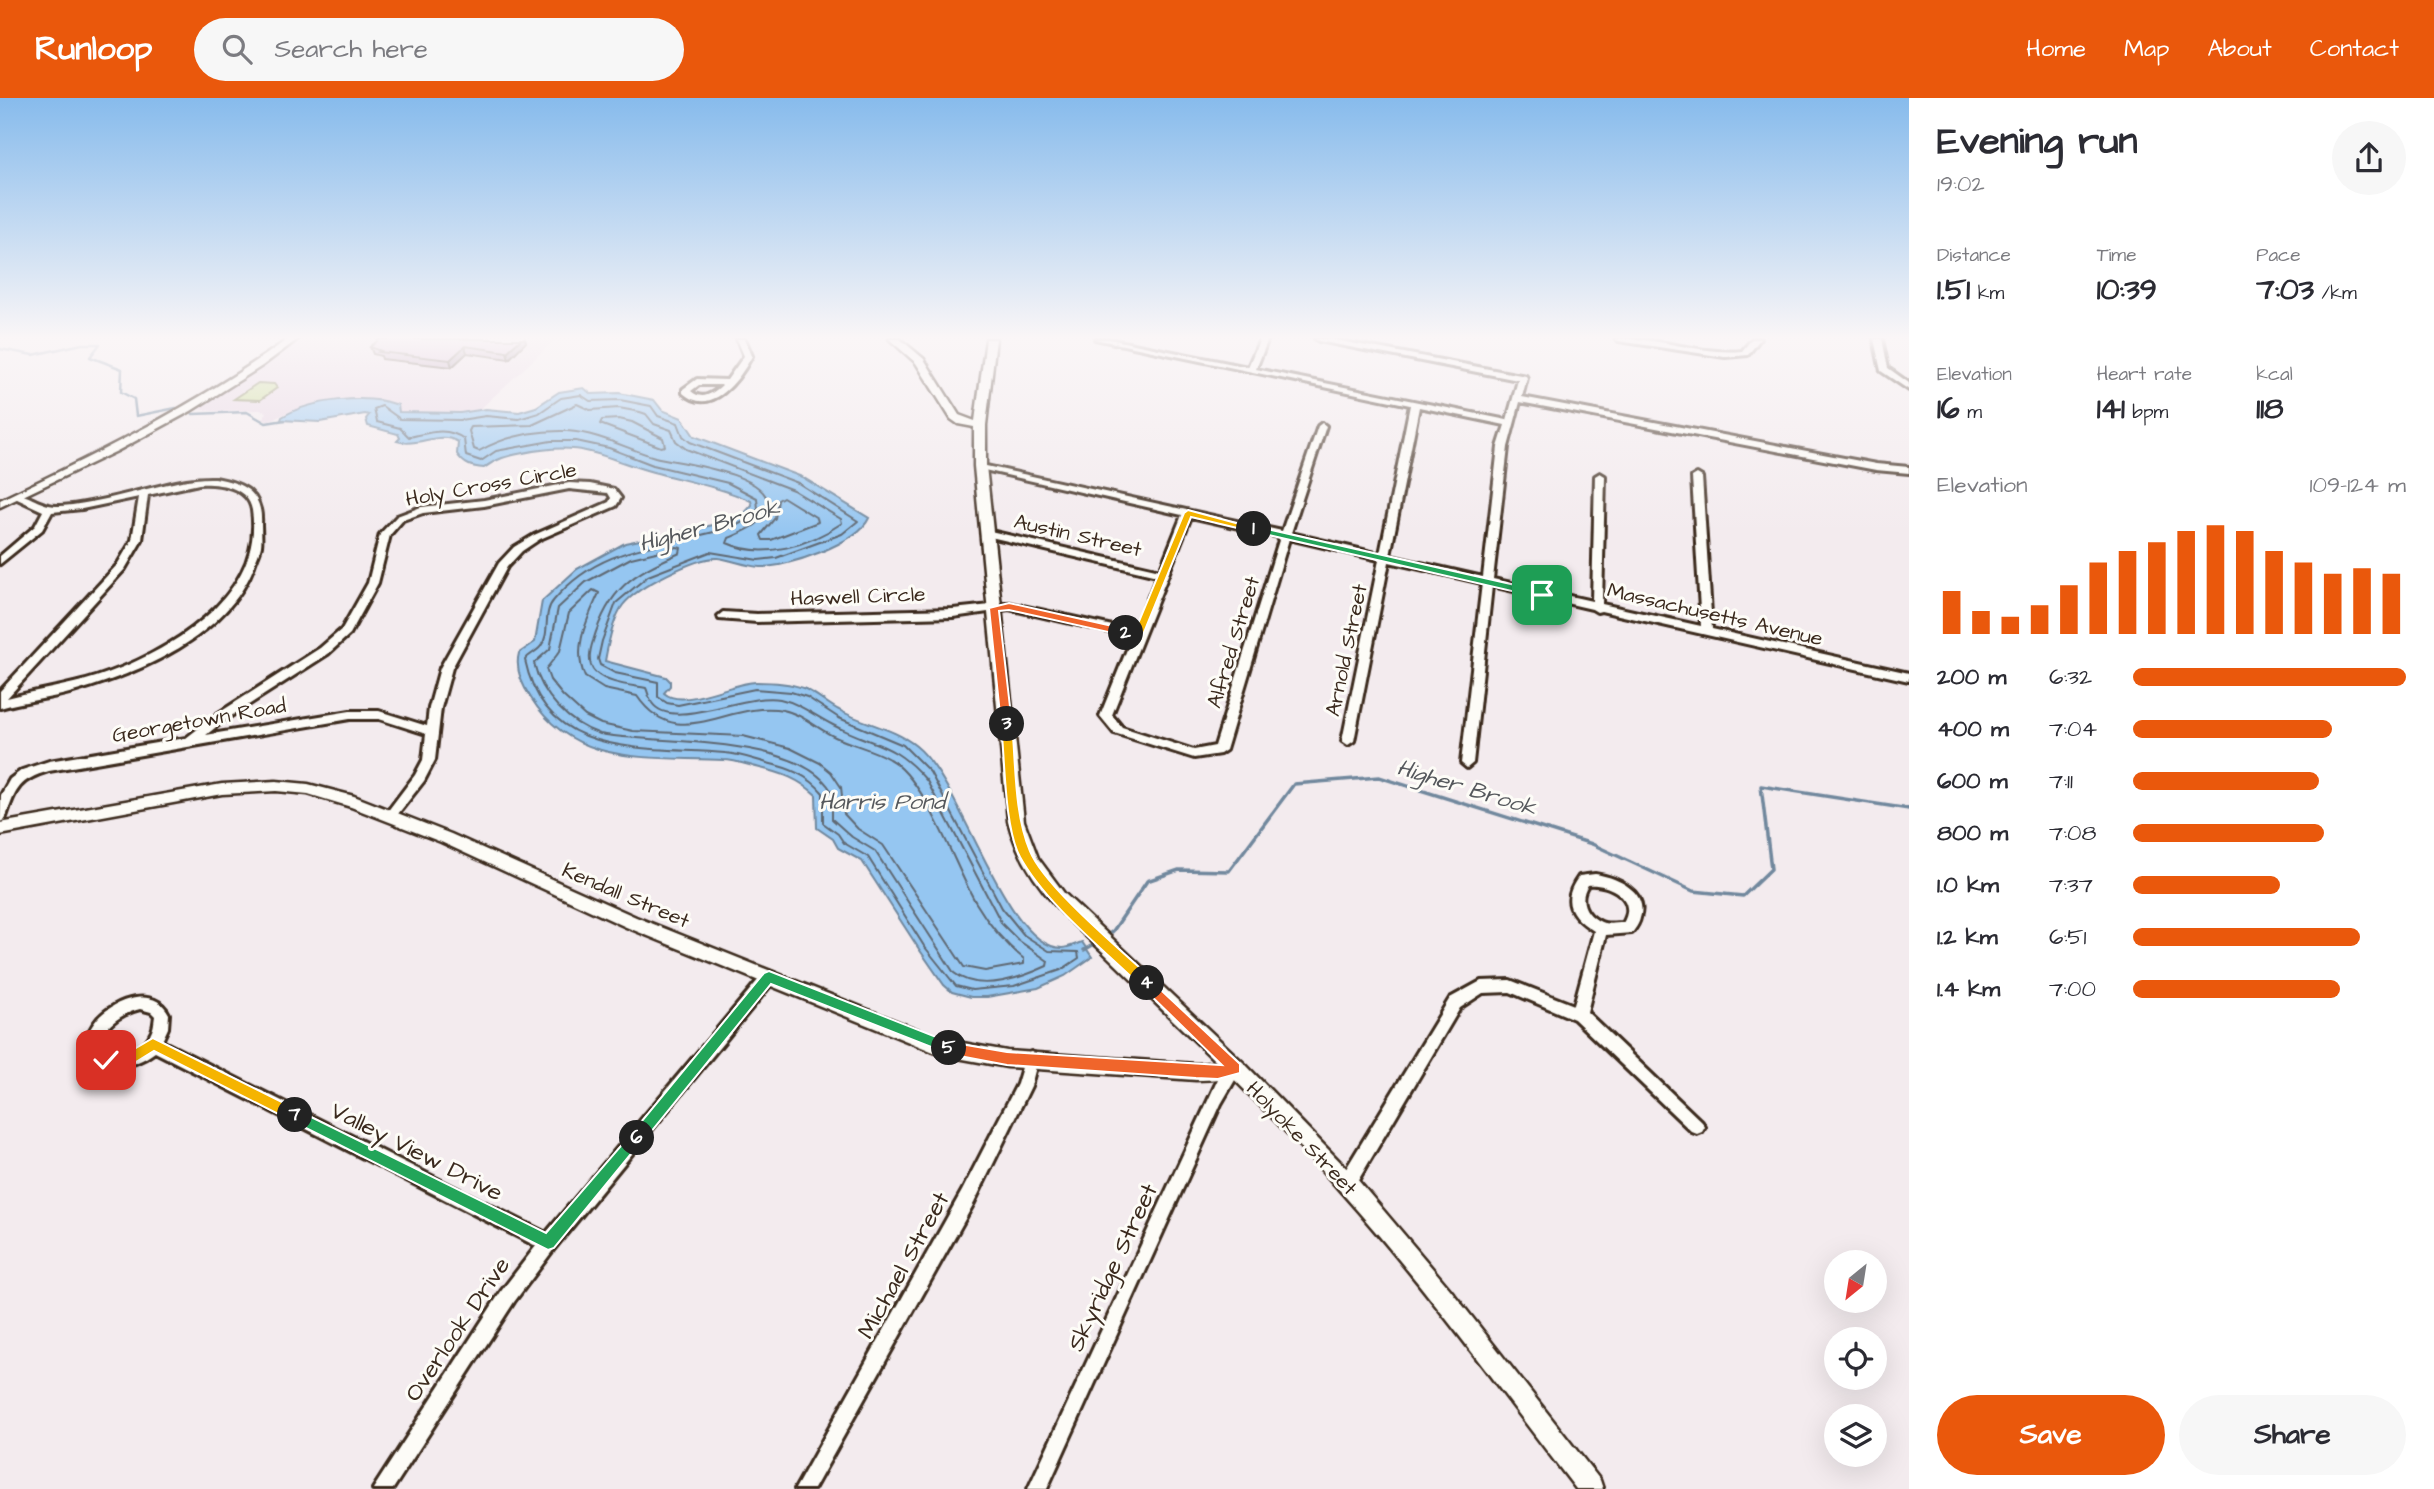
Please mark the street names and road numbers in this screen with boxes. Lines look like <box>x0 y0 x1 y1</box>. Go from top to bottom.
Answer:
street label: Holy Cross Circle <box>403 455 579 516</box>
street label: Austin Street <box>1011 507 1145 564</box>
street label: Alfred Street <box>1200 572 1267 711</box>
street label: Massachusetts Avenue <box>1604 576 1825 653</box>
street label: Haswell Circle <box>790 580 926 613</box>
street label: Arnold Street <box>1318 581 1375 719</box>
street label: Georgetown Road <box>110 691 289 752</box>
street label: Kendall Street <box>558 856 694 936</box>
street label: Holyoke Street <box>1238 1075 1364 1204</box>
street label: Valley View Drive <box>324 1094 509 1211</box>
street label: Skyridge Street <box>1059 1178 1168 1357</box>
street label: Michael Street <box>849 1186 958 1345</box>
street label: Overlook Drive <box>397 1251 519 1409</box>

